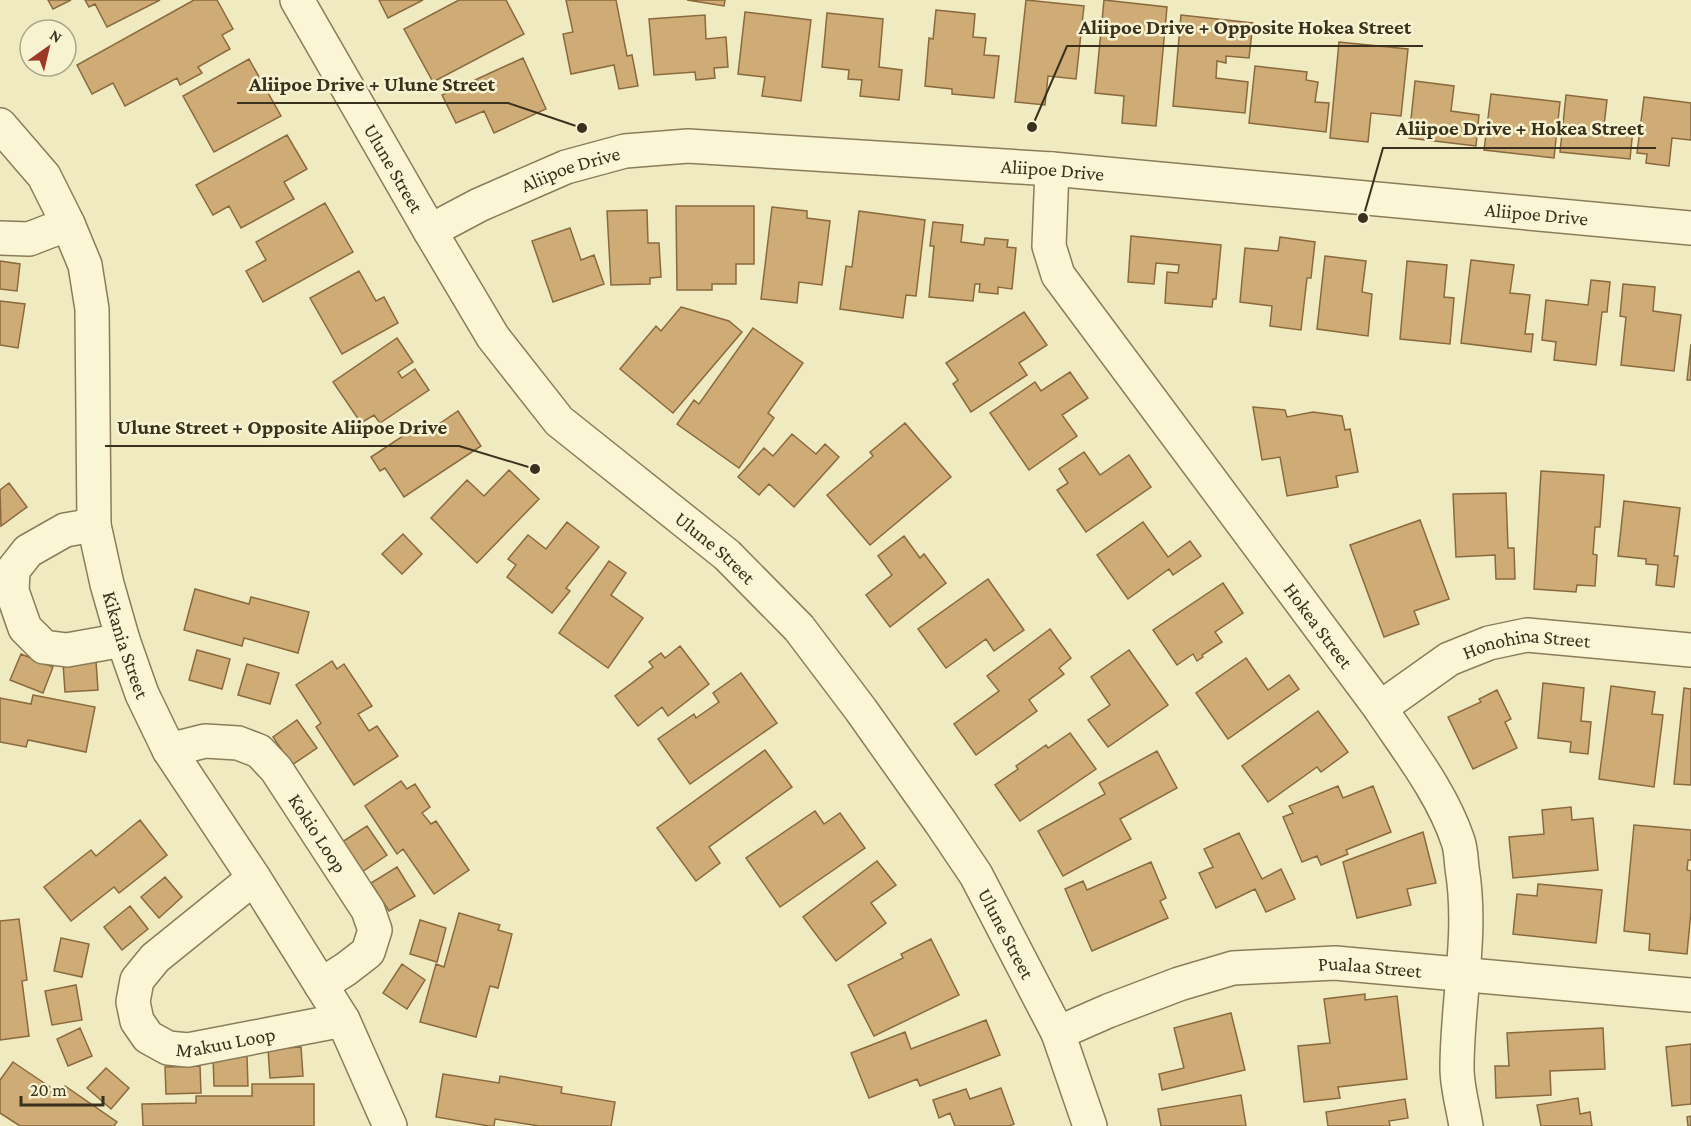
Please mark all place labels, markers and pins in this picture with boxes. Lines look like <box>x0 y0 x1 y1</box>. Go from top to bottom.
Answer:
callout: Aliipoe Drive + Opposite Hokea Street <box>1067 7 1423 46</box>
callout: Aliipoe Drive + Ulune Street <box>237 64 508 103</box>
callout: Aliipoe Drive + Hokea Street <box>1383 109 1656 148</box>
callout: Ulune Street + Opposite Aliipoe Drive <box>105 407 459 446</box>

